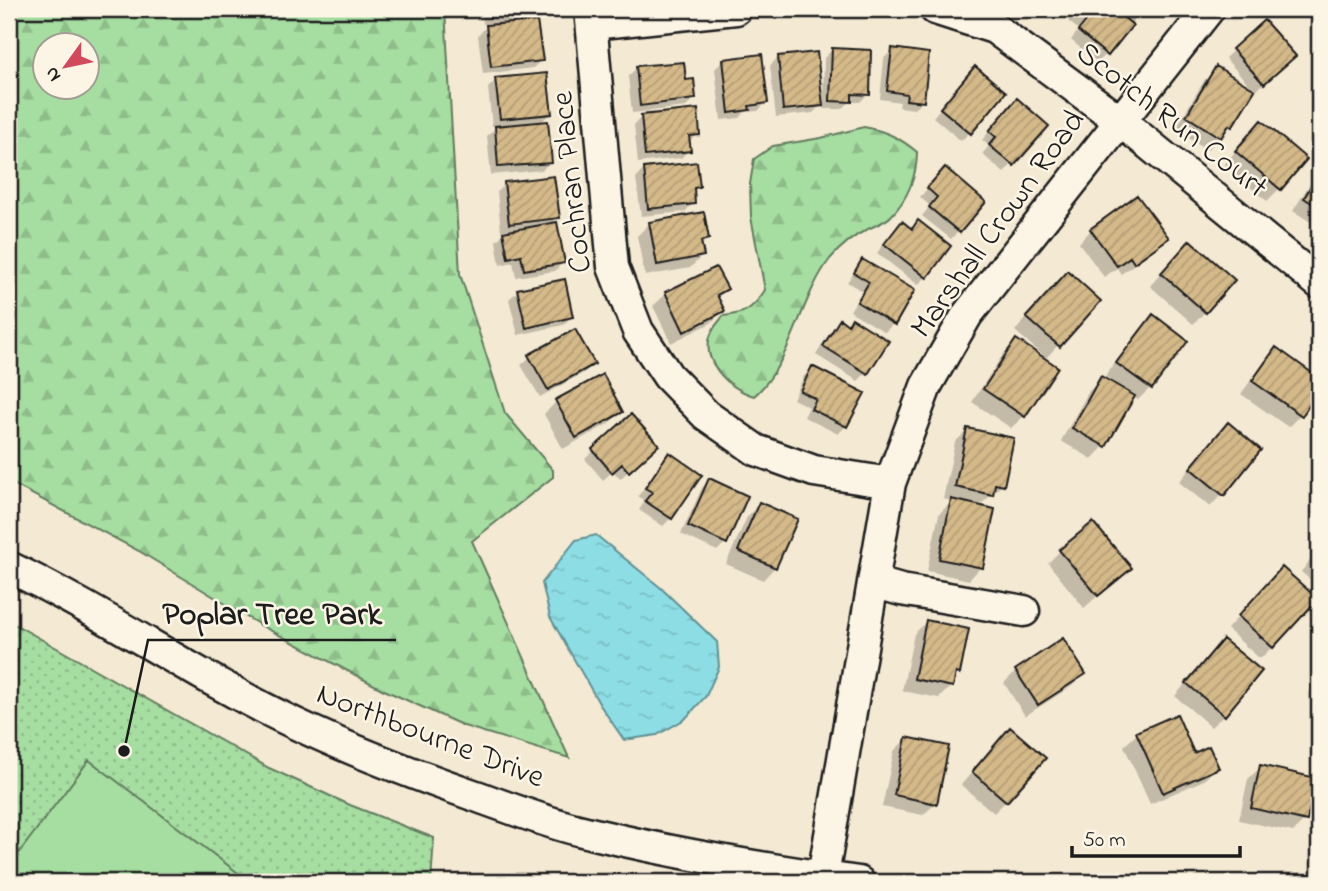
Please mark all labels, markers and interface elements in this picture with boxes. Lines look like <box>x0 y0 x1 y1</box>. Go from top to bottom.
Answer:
street label: Scotch Run Court <box>1065 31 1277 211</box>
north arrow <box>32 32 102 102</box>
text: N <box>39 61 69 87</box>
street label: Cochran Place <box>540 88 606 275</box>
street label: Marshall Crown Road <box>900 101 1098 349</box>
callout: Poplar Tree Park <box>148 586 396 640</box>
text: Poplar Tree Park <box>162 592 382 640</box>
street label: Northbourne Drive <box>309 672 551 802</box>
scale bar <box>1072 814 1240 858</box>
text: 50 m <box>1083 826 1126 856</box>

